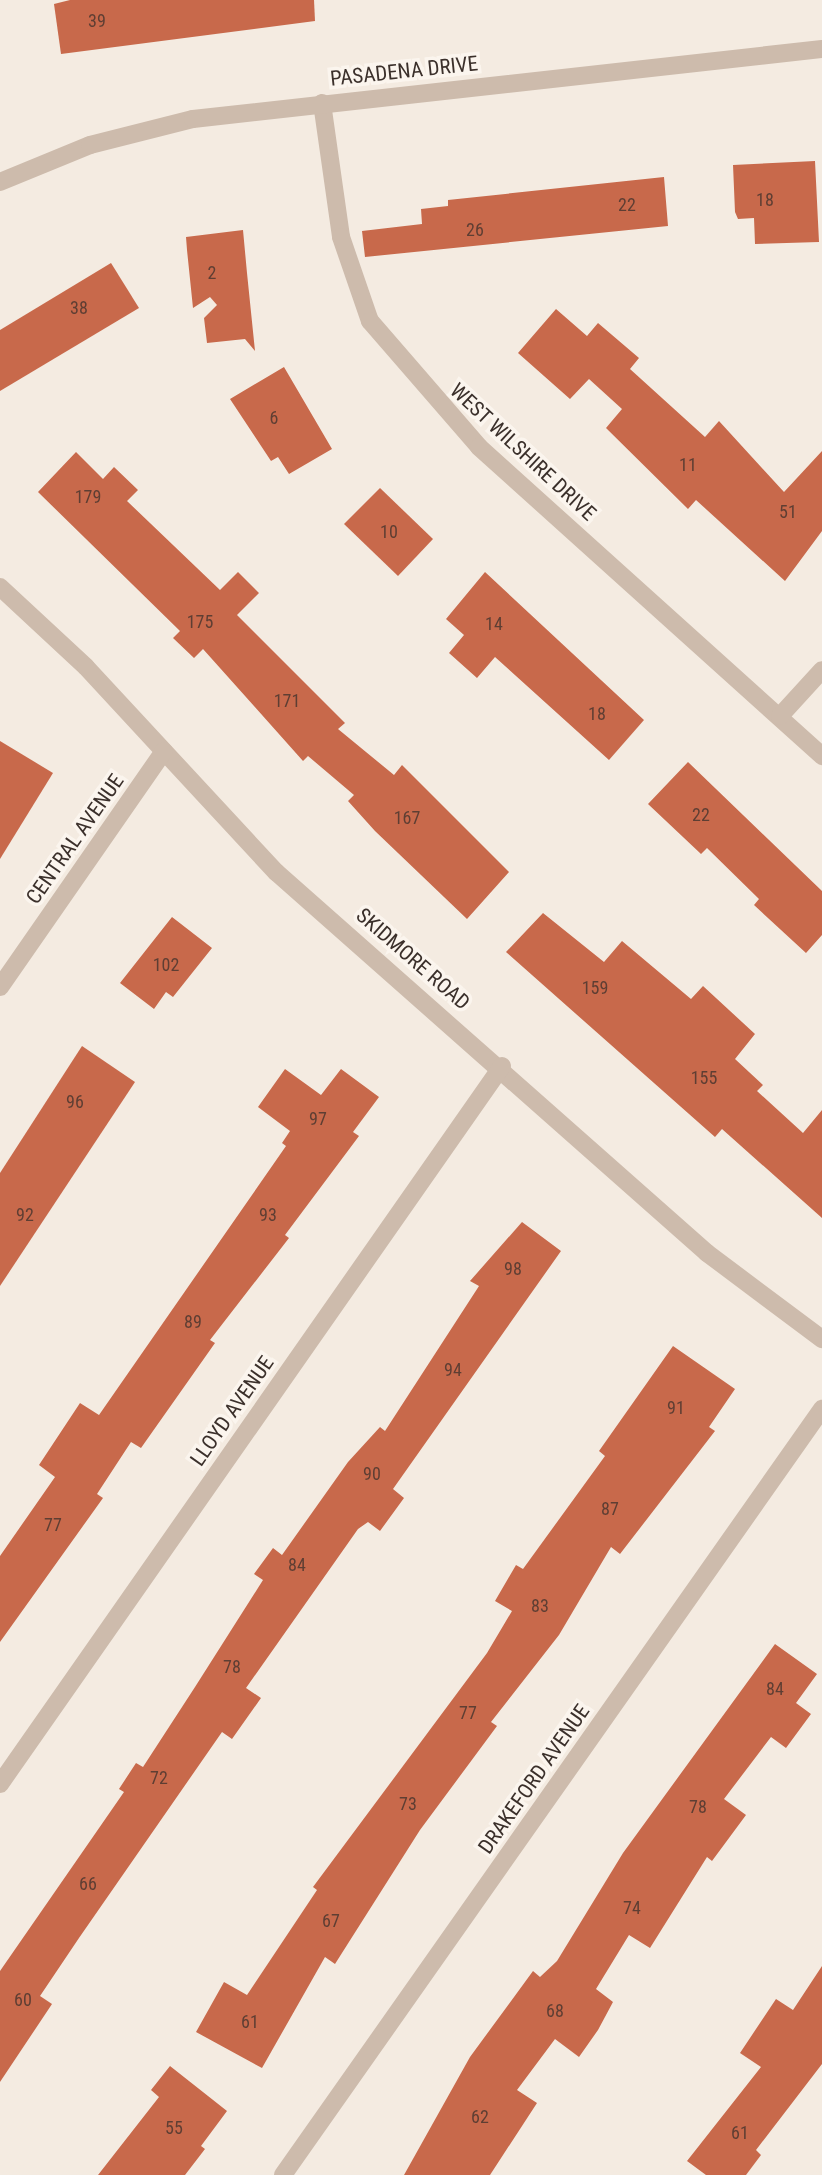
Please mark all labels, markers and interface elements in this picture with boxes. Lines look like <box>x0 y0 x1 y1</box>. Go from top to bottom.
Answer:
house number: 39 <box>88 10 106 32</box>
street label: PASADENA DRIVE <box>329 51 479 91</box>
house number: 18 <box>756 189 774 211</box>
house number: 22 <box>618 194 636 216</box>
house number: 26 <box>466 219 484 241</box>
house number: 2 <box>208 262 216 284</box>
house number: 38 <box>70 297 88 319</box>
street label: WEST WILSHIRE DRIVE <box>445 378 601 526</box>
house number: 6 <box>270 407 278 429</box>
house number: 11 <box>679 454 697 476</box>
house number: 179 <box>75 486 101 508</box>
house number: 51 <box>779 501 797 523</box>
house number: 10 <box>380 521 398 543</box>
house number: 175 <box>187 611 213 633</box>
house number: 14 <box>485 613 503 635</box>
house number: 171 <box>274 690 300 712</box>
house number: 18 <box>588 703 606 725</box>
street label: CENTRAL AVENUE <box>21 769 129 909</box>
house number: 22 <box>692 804 710 826</box>
house number: 167 <box>394 807 420 829</box>
street label: SKIDMORE ROAD <box>351 903 475 1015</box>
house number: 102 <box>153 954 179 976</box>
house number: 159 <box>582 977 608 999</box>
house number: 155 <box>691 1067 717 1089</box>
house number: 96 <box>66 1091 84 1113</box>
house number: 97 <box>309 1108 327 1130</box>
house number: 92 <box>16 1204 34 1226</box>
house number: 93 <box>259 1204 277 1226</box>
house number: 98 <box>504 1258 522 1280</box>
house number: 89 <box>184 1311 202 1333</box>
street label: LLOYD AVENUE <box>185 1351 279 1471</box>
house number: 94 <box>444 1359 462 1381</box>
house number: 91 <box>667 1397 685 1419</box>
house number: 90 <box>363 1463 381 1485</box>
house number: 87 <box>601 1498 619 1520</box>
house number: 77 <box>44 1514 62 1536</box>
house number: 84 <box>288 1554 306 1576</box>
house number: 83 <box>531 1595 549 1617</box>
house number: 78 <box>223 1656 241 1678</box>
house number: 84 <box>766 1678 784 1700</box>
street label: DRAKEFORD AVENUE <box>473 1699 595 1859</box>
house number: 77 <box>459 1702 477 1724</box>
house number: 72 <box>150 1767 168 1789</box>
house number: 73 <box>399 1793 417 1815</box>
house number: 78 <box>689 1796 707 1818</box>
house number: 66 <box>79 1873 97 1895</box>
house number: 74 <box>623 1897 641 1919</box>
house number: 67 <box>322 1910 340 1932</box>
house number: 60 <box>14 1989 32 2011</box>
house number: 68 <box>546 2000 564 2022</box>
house number: 61 <box>241 2011 259 2033</box>
house number: 62 <box>471 2106 489 2128</box>
house number: 55 <box>165 2117 183 2139</box>
house number: 61 <box>731 2122 749 2144</box>

